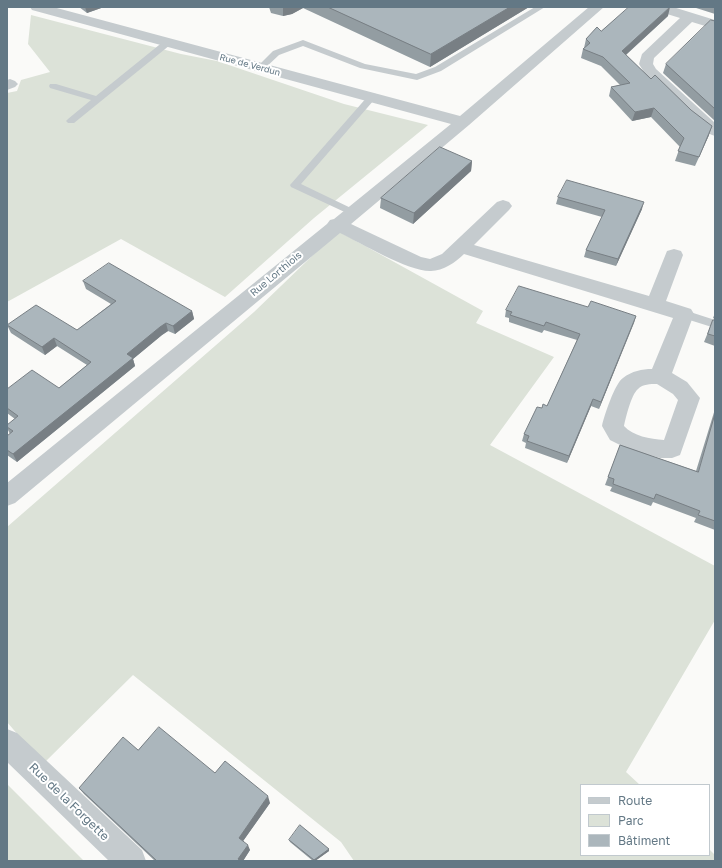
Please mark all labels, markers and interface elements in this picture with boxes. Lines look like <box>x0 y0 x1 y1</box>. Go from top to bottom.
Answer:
street label: Rue de Verdun <box>218 52 282 78</box>
street label: Rue Lorthiois <box>248 249 304 299</box>
street label: Rue de la Forgette <box>26 760 112 844</box>
legend <box>580 784 710 856</box>
text: Route <box>618 793 652 808</box>
text: Parc <box>618 813 644 828</box>
text: Bâtiment <box>618 833 670 848</box>

